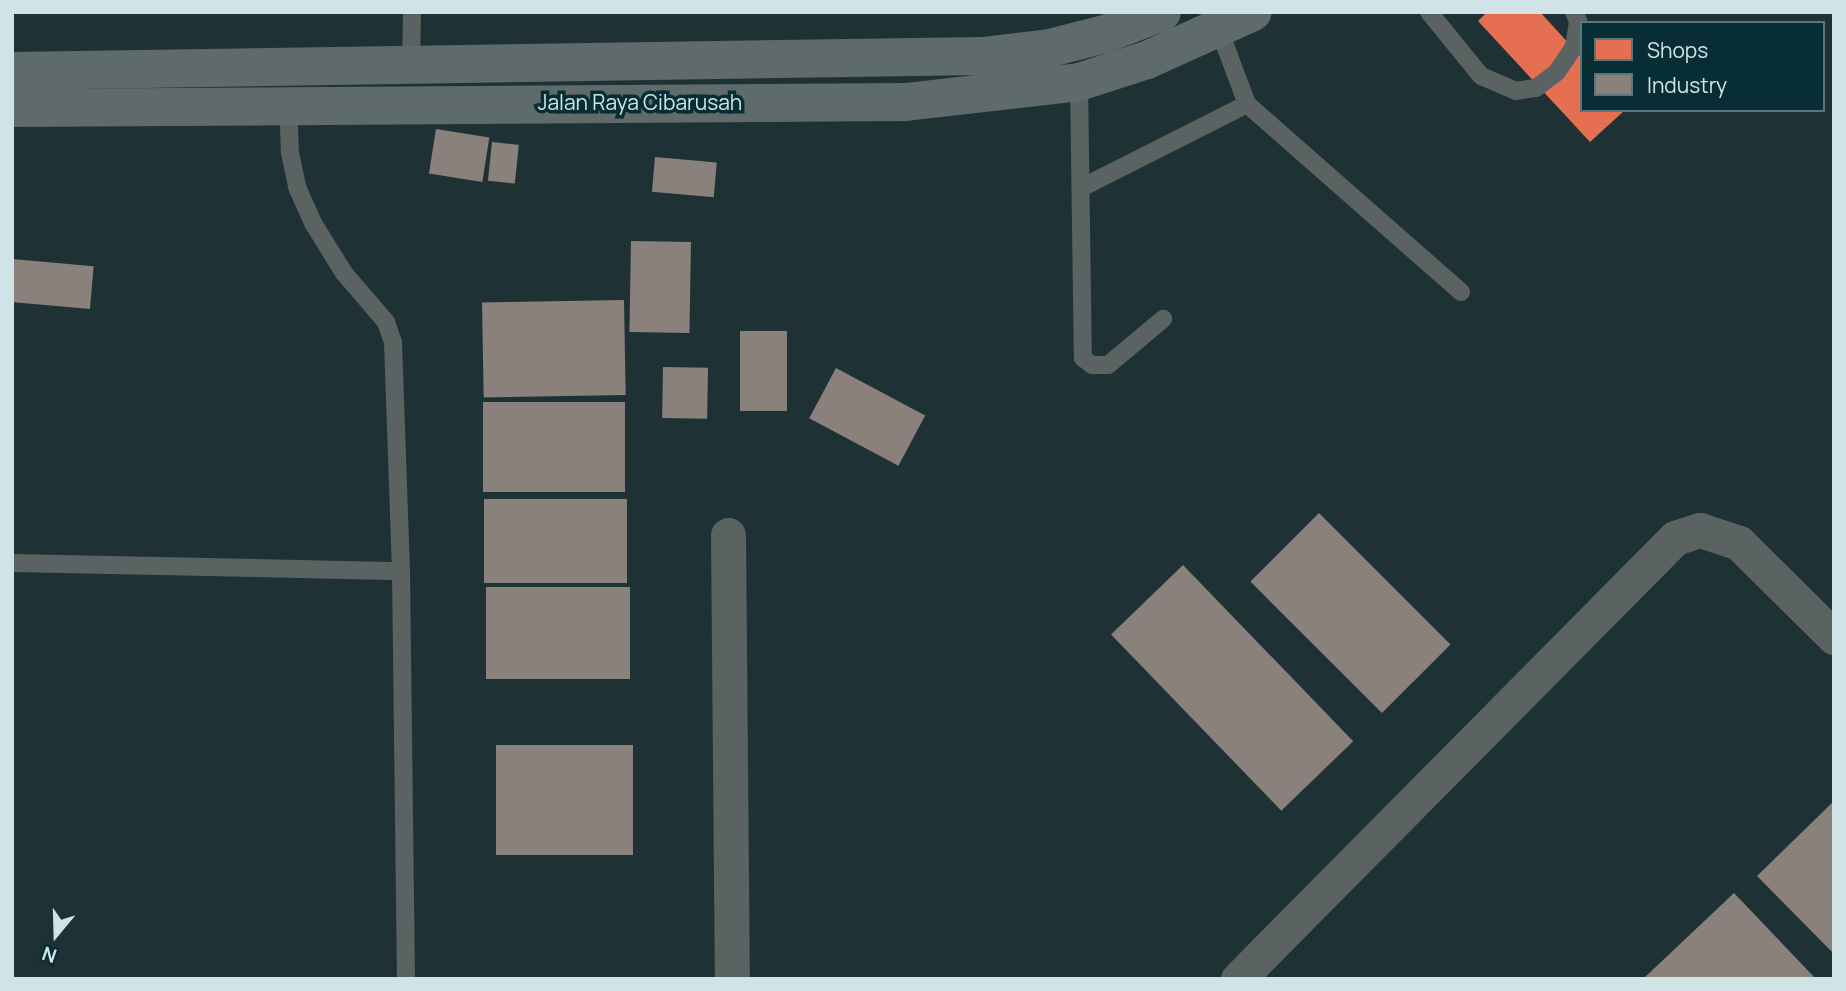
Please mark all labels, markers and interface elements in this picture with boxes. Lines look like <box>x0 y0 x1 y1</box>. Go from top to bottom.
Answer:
legend <box>1580 21 1825 112</box>
text: Shops <box>1647 36 1708 64</box>
text: Industry <box>1647 71 1727 99</box>
street label: Jalan Raya Cibarusah <box>538 89 742 115</box>
north arrow <box>21 900 91 970</box>
text: N <box>38 940 60 969</box>

